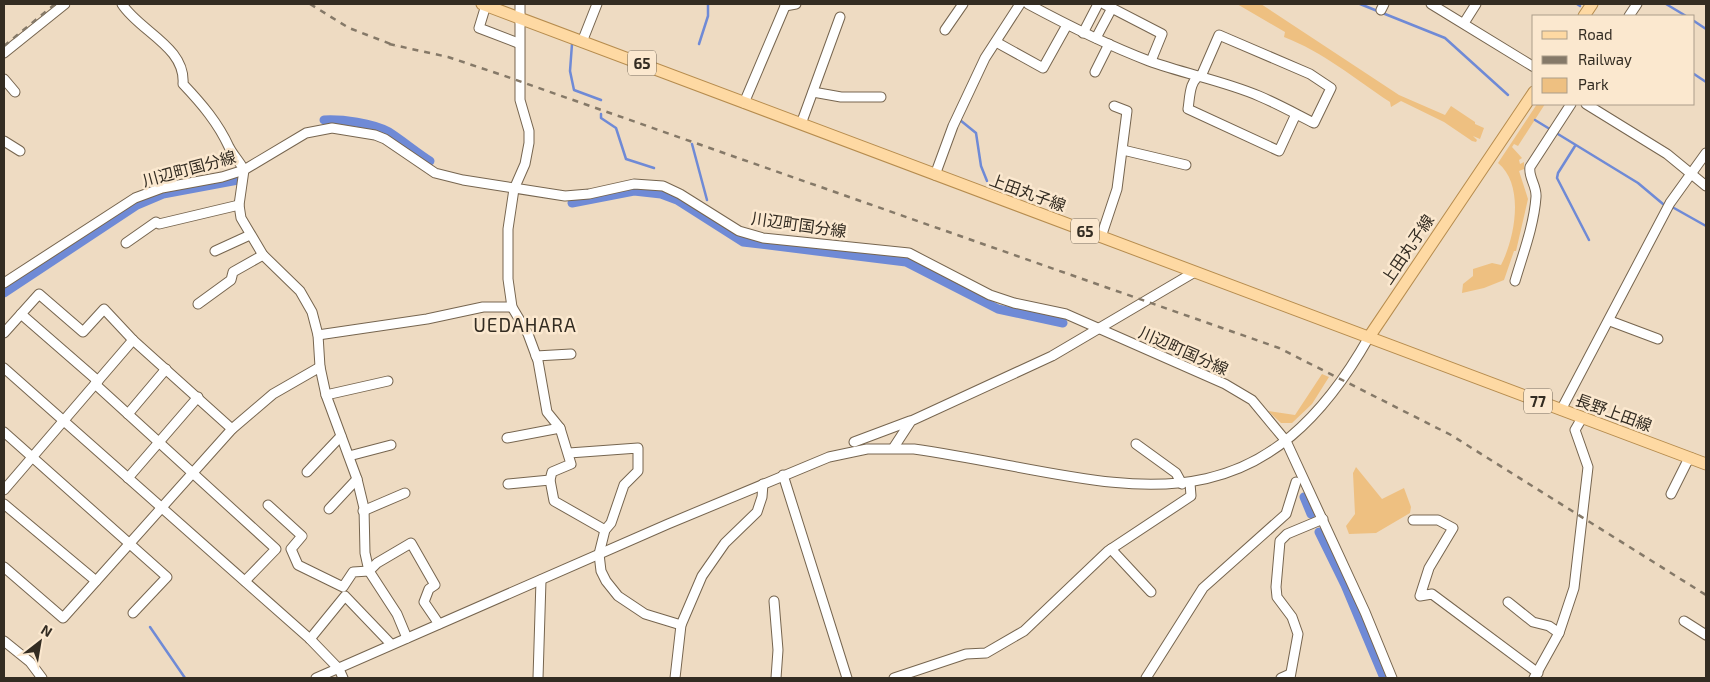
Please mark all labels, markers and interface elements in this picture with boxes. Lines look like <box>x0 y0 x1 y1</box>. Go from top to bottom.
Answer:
legend <box>1532 15 1695 105</box>
text: Road <box>1578 25 1613 43</box>
road number: 65 <box>628 50 656 76</box>
text: Railway <box>1578 50 1632 68</box>
text: Park <box>1578 75 1609 93</box>
street label: 川辺町国分線 <box>140 146 238 190</box>
street label: 上田丸子線 <box>987 169 1069 215</box>
street label: 川辺町国分線 <box>750 208 848 240</box>
street label: 上田丸子線 <box>1377 211 1437 287</box>
road number: 65 <box>1071 218 1099 244</box>
district label: UEDAHARA <box>473 313 577 336</box>
street label: 川辺町国分線 <box>1136 322 1232 378</box>
road number: 77 <box>1524 388 1552 414</box>
street label: 長野上田線 <box>1573 389 1655 435</box>
north arrow <box>15 617 65 667</box>
text: N <box>38 621 56 640</box>

